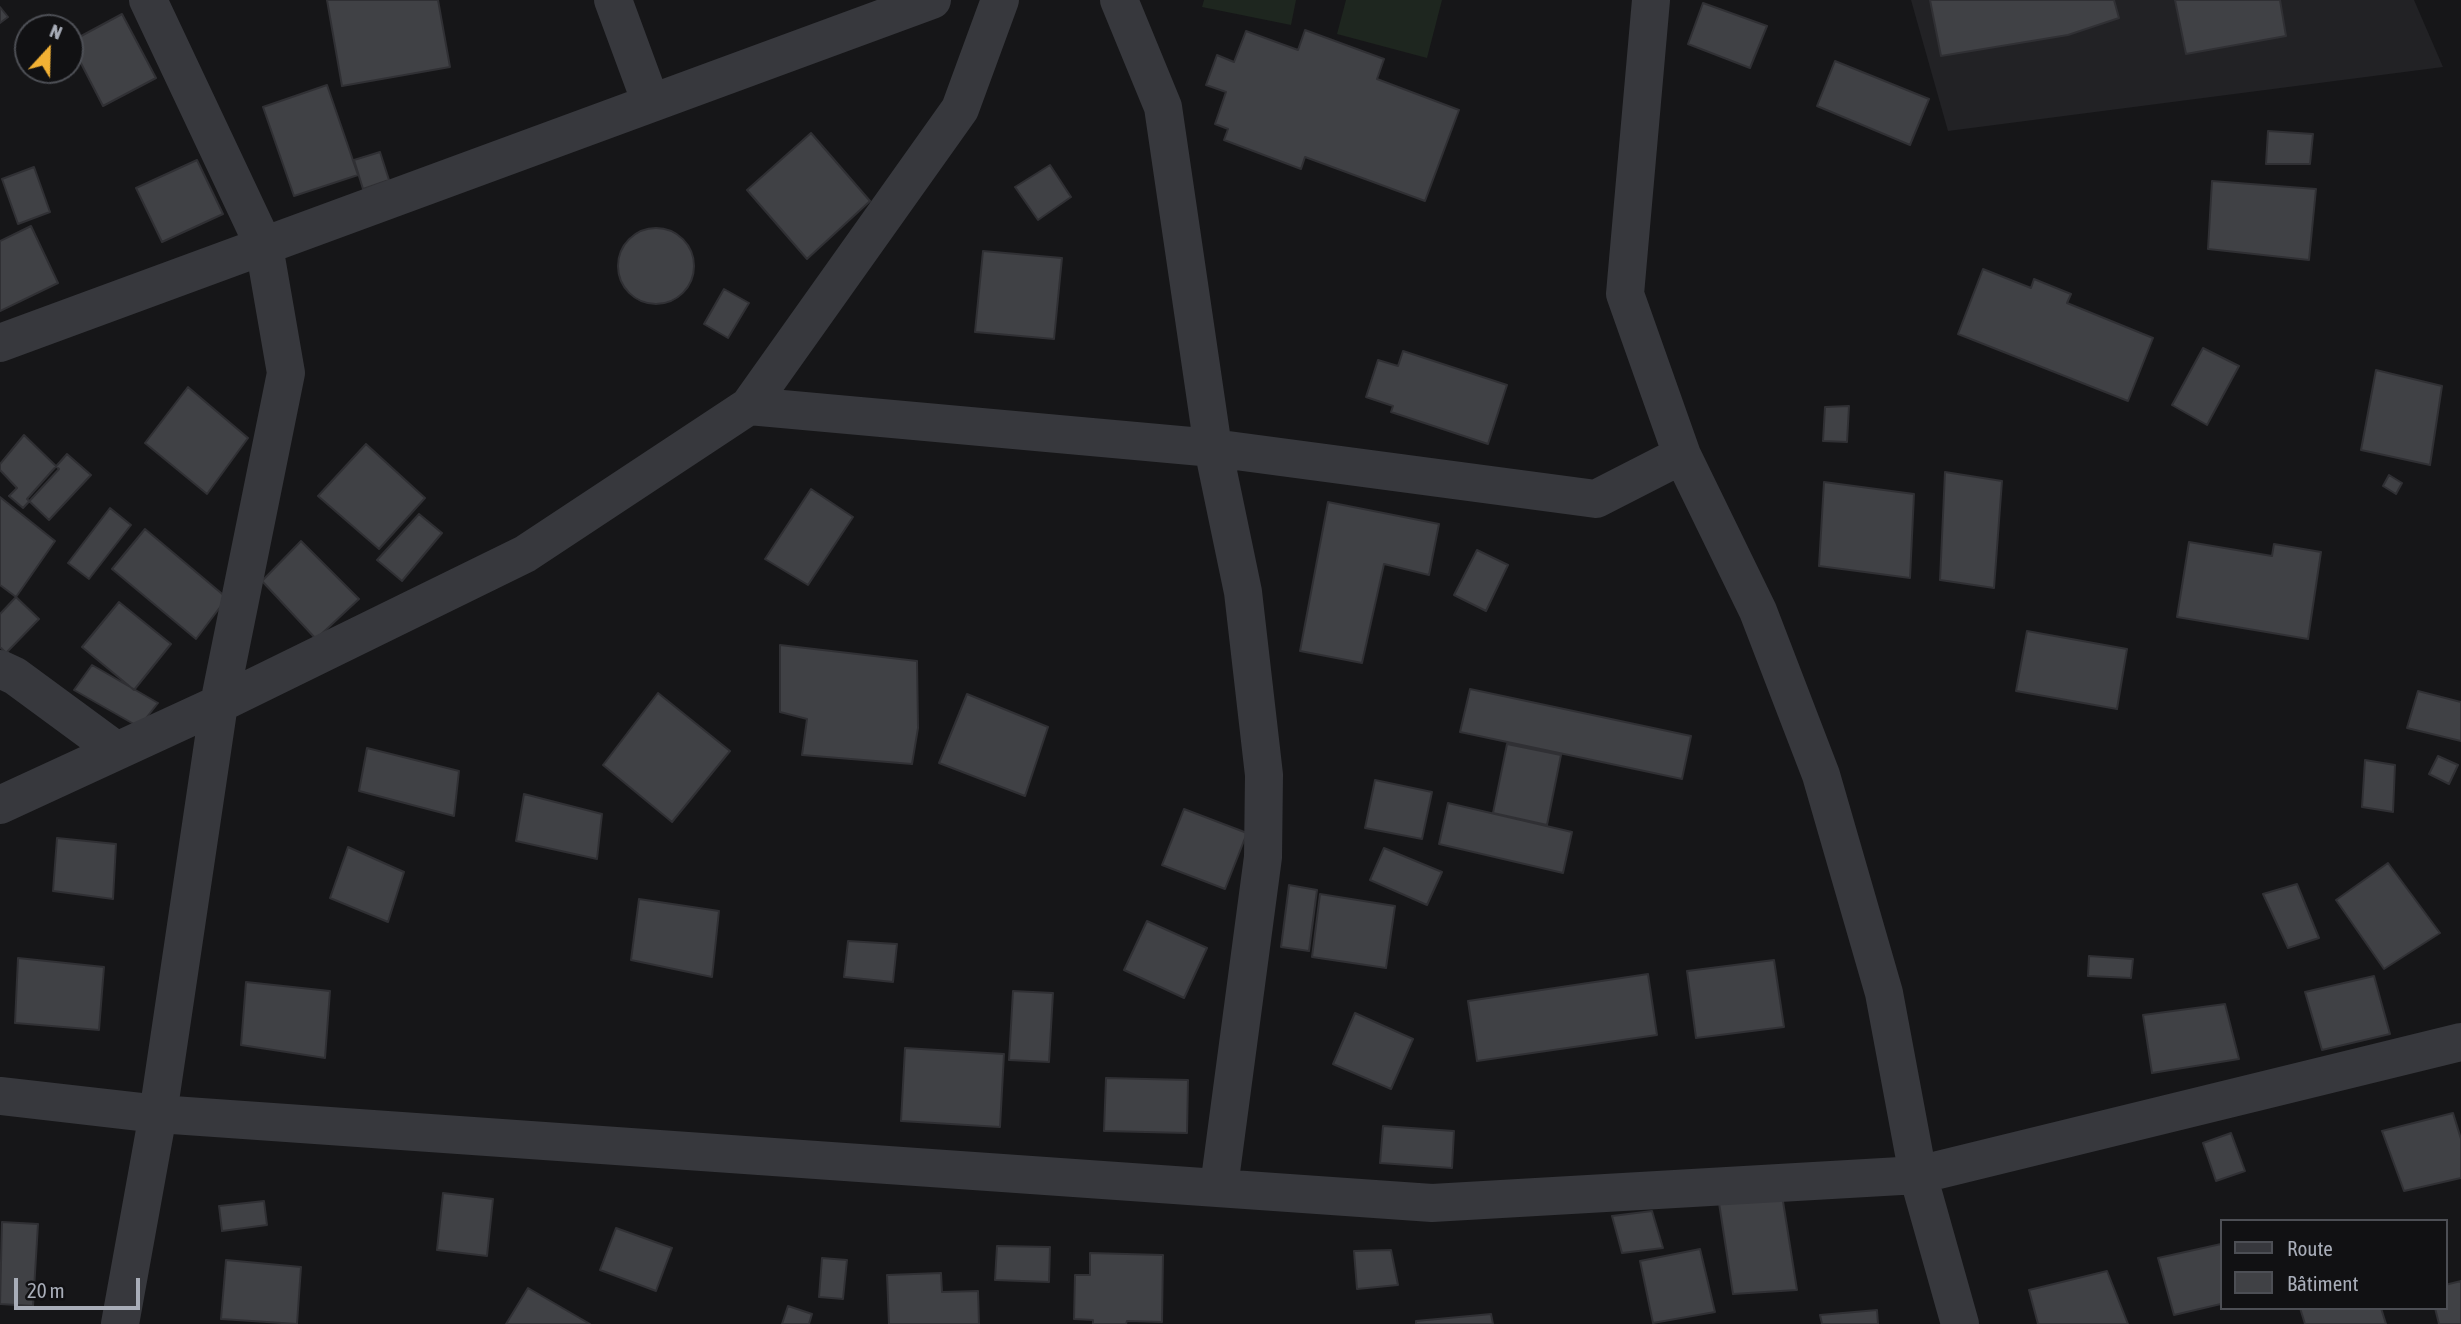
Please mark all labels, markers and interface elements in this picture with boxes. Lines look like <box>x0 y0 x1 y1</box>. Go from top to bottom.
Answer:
north arrow <box>14 14 84 84</box>
text: N <box>47 19 65 44</box>
legend <box>2220 1219 2447 1310</box>
text: Route <box>2287 1236 2333 1260</box>
scale bar <box>18 1264 144 1308</box>
text: Bâtiment <box>2287 1271 2358 1295</box>
text: 20 m <box>27 1278 65 1302</box>

